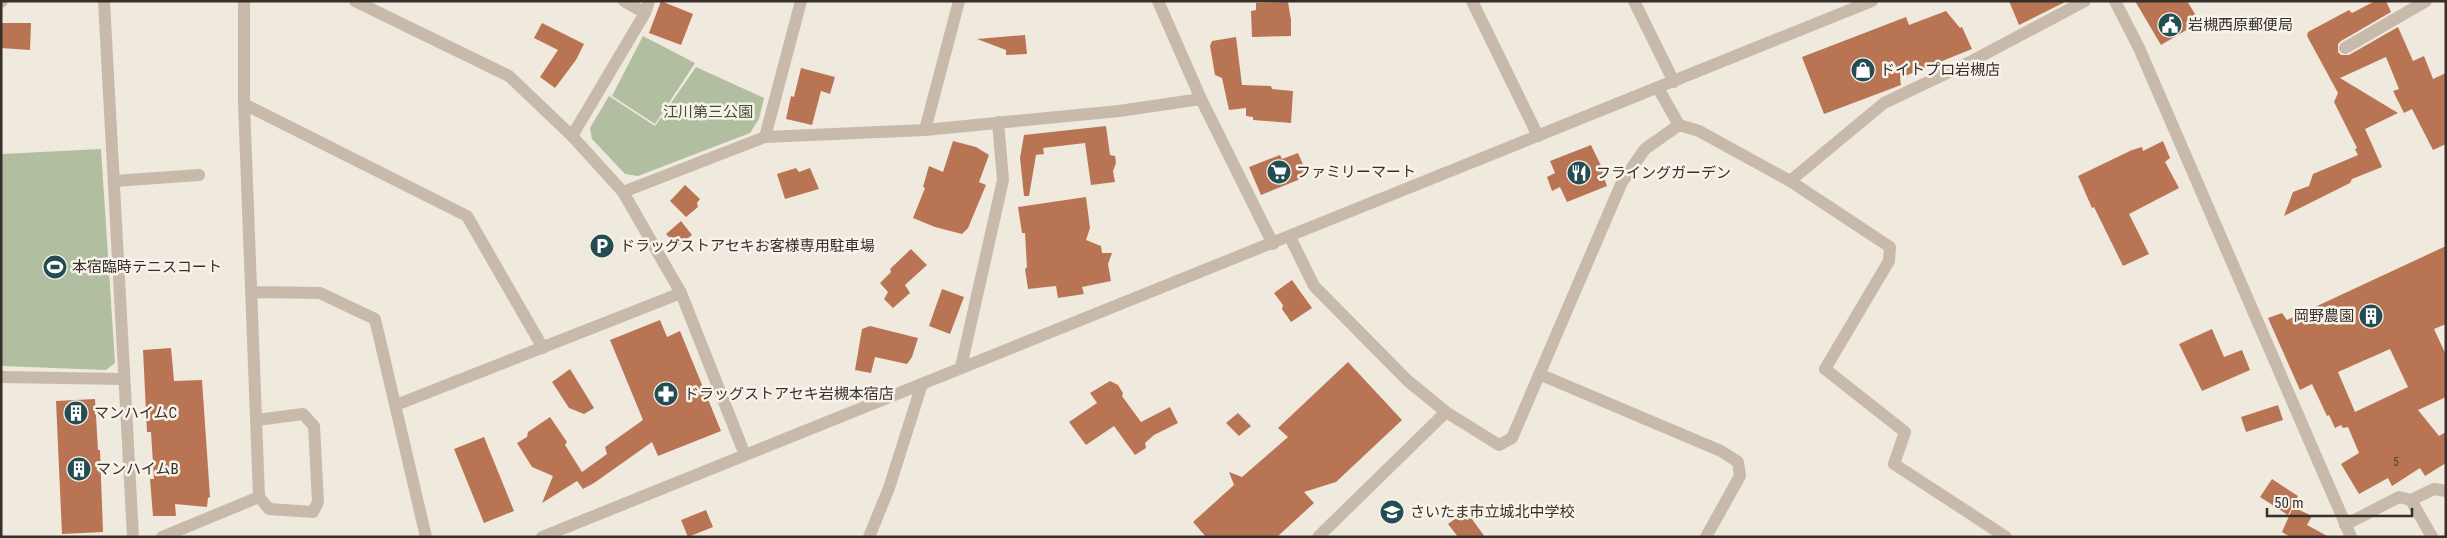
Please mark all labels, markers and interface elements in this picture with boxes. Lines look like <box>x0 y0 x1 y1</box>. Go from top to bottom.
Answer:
public building icon: 岩槻西原郵便局 <box>2157 12 2183 38</box>
place label: 岩槻西原郵便局 <box>2188 16 2293 34</box>
shop icon: ドイトプロ岩槻店 <box>1850 57 1876 83</box>
place label: ドイトプロ岩槻店 <box>1880 61 2000 79</box>
park label: 江川第三公園 <box>663 103 753 121</box>
supermarket icon: ファミリーマート <box>1266 159 1292 185</box>
restaurant icon: フライングガーデン <box>1566 160 1592 186</box>
place label: ファミリーマート <box>1296 163 1416 181</box>
place label: フライングガーデン <box>1596 164 1731 182</box>
parking icon: ドラッグストアセキお客様専用駐車場 <box>589 233 615 259</box>
place label: ドラッグストアセキお客様専用駐車場 <box>620 237 875 255</box>
sports icon: 本宿臨時テニスコート <box>42 254 68 280</box>
place label: 本宿臨時テニスコート <box>72 258 222 276</box>
building icon: 岡野農園 <box>2358 303 2384 329</box>
place label: 岡野農園 <box>2294 307 2354 325</box>
pharmacy icon: ドラッグストアセキ岩槻本宿店 <box>653 381 679 407</box>
place label: ドラッグストアセキ岩槻本宿店 <box>684 385 894 403</box>
building icon: マンハイムC <box>63 400 89 426</box>
place label: マンハイムC <box>94 404 177 422</box>
house number: 5 <box>2393 455 2399 469</box>
building icon: マンハイムB <box>66 456 92 482</box>
place label: マンハイムB <box>96 460 179 478</box>
scale bar <box>2267 486 2412 518</box>
text: 50 m <box>2274 494 2304 512</box>
school or university icon: さいたま市立城北中学校 <box>1379 499 1405 525</box>
place label: さいたま市立城北中学校 <box>1410 503 1575 521</box>

